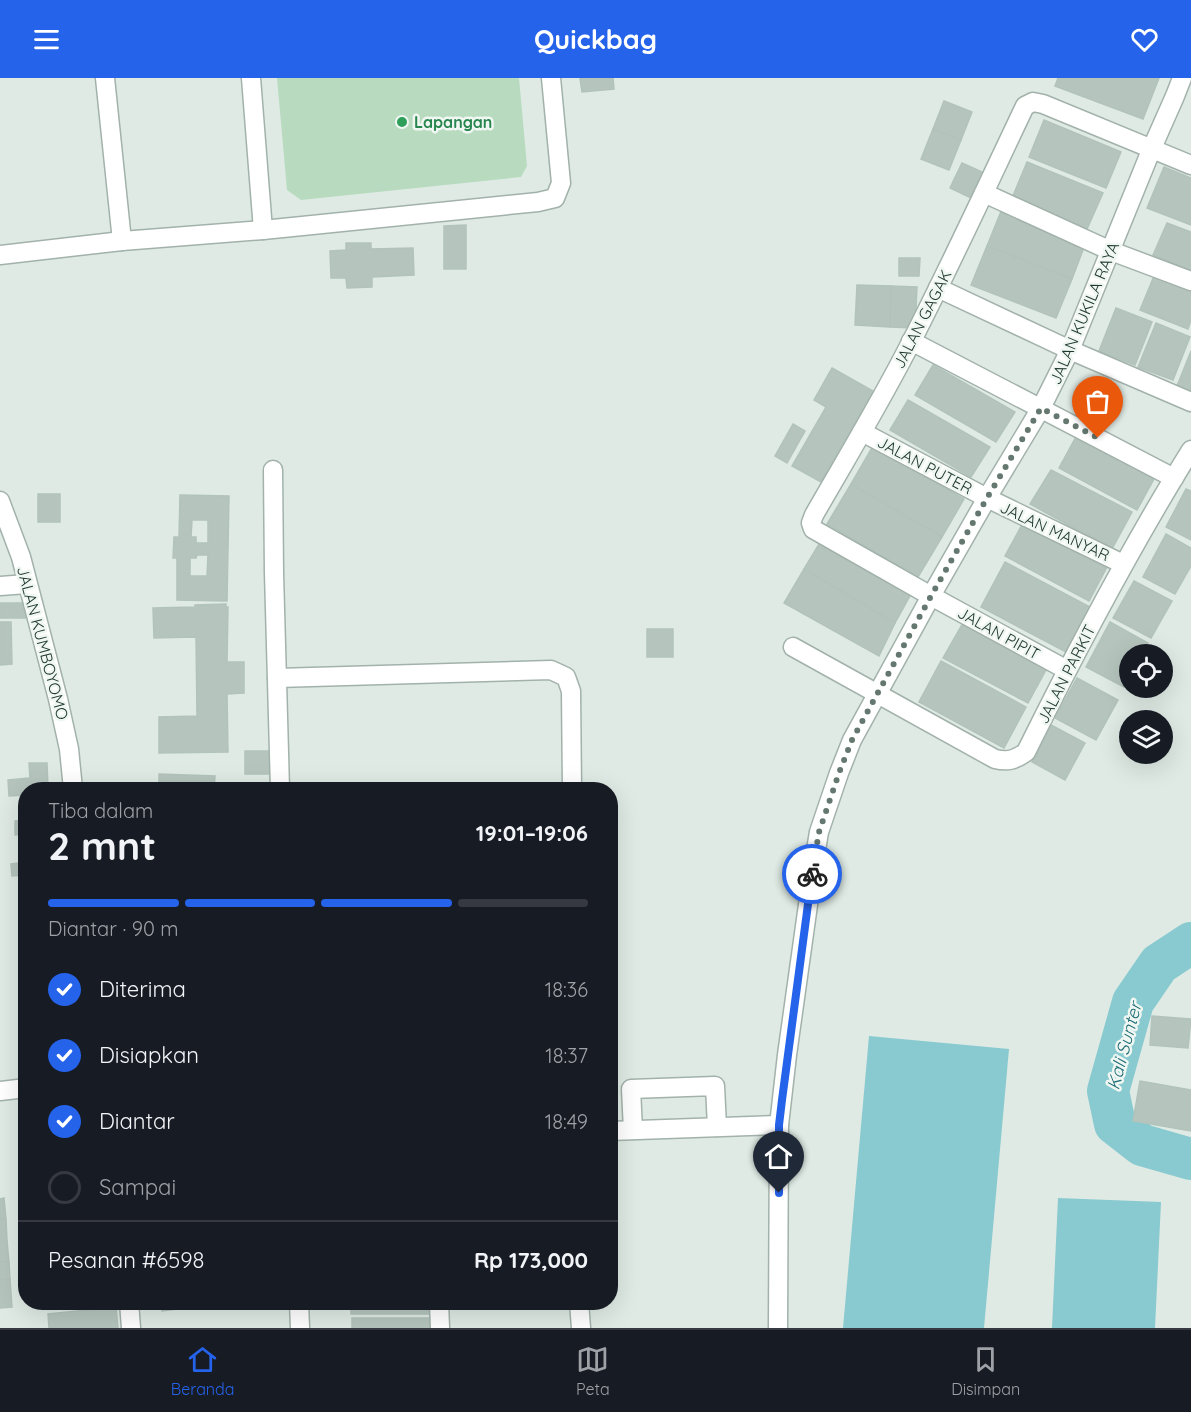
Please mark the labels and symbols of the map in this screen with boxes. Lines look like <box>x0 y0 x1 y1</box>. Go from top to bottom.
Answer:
place label: Lapangan <box>414 112 492 132</box>
marker: Lapangan <box>395 115 409 129</box>
street label: JALAN KUKILA RAYA <box>1045 239 1123 387</box>
street label: JALAN GAGAK <box>889 266 955 372</box>
pin <box>1072 376 1123 438</box>
street label: JALAN PUTER <box>874 432 976 498</box>
street label: JALAN MANYAR <box>997 497 1113 565</box>
street label: JALAN KUMBOYOMO <box>13 564 73 722</box>
street label: JALAN PIPIT <box>954 602 1044 664</box>
street label: JALAN PARKIT <box>1032 621 1100 727</box>
courier <box>782 844 842 904</box>
water label: Kali Sunter <box>1101 998 1147 1092</box>
pin <box>753 1131 804 1193</box>

